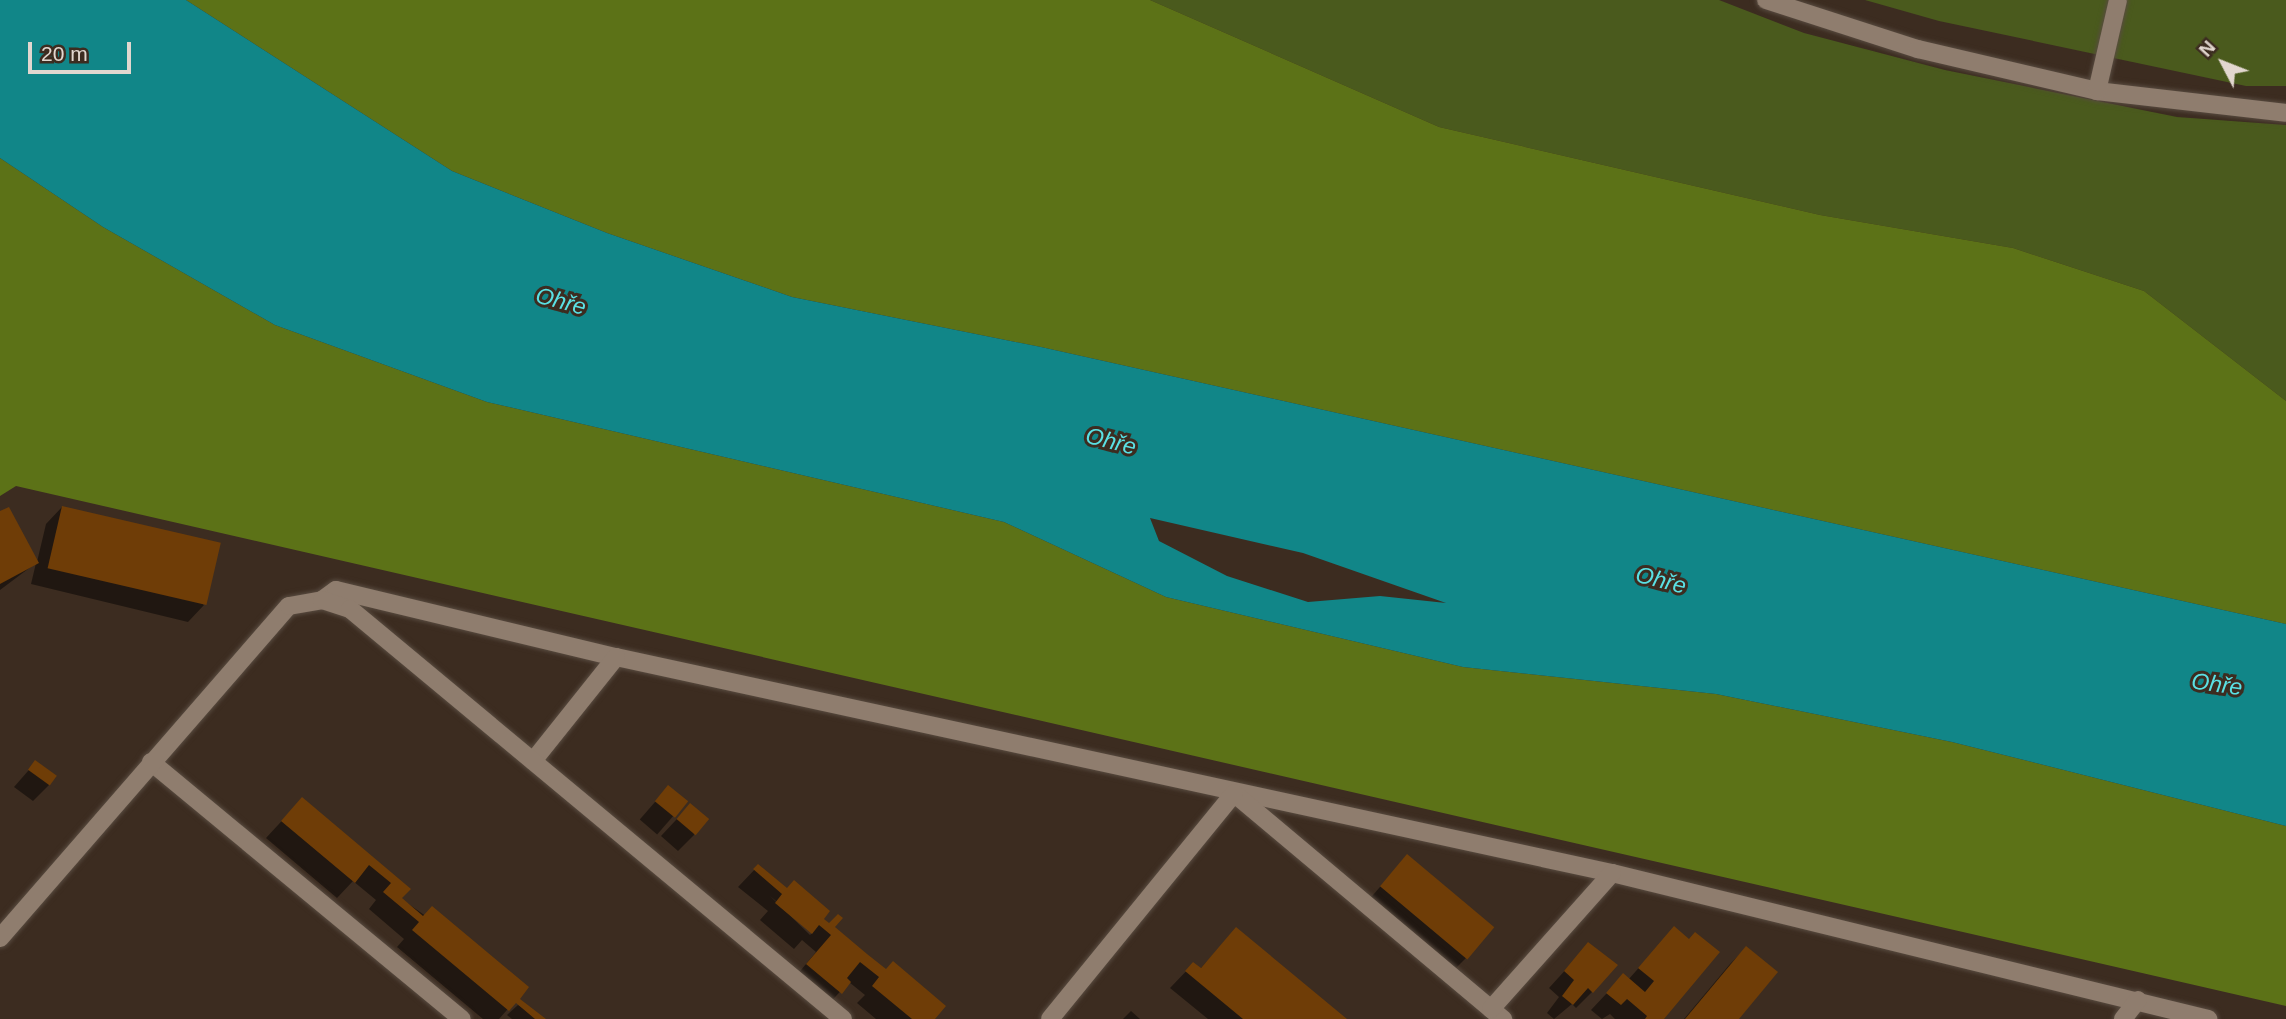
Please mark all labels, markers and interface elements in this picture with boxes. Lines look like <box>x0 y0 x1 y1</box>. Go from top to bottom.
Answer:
scale bar <box>32 28 135 72</box>
north arrow <box>2188 28 2258 98</box>
text: N <box>2195 36 2219 61</box>
text: 20 m <box>41 42 88 65</box>
water label: Ohře <box>533 281 589 321</box>
water label: Ohře <box>1083 421 1139 461</box>
water label: Ohře <box>1633 560 1689 600</box>
water label: Ohře <box>2190 667 2244 701</box>

